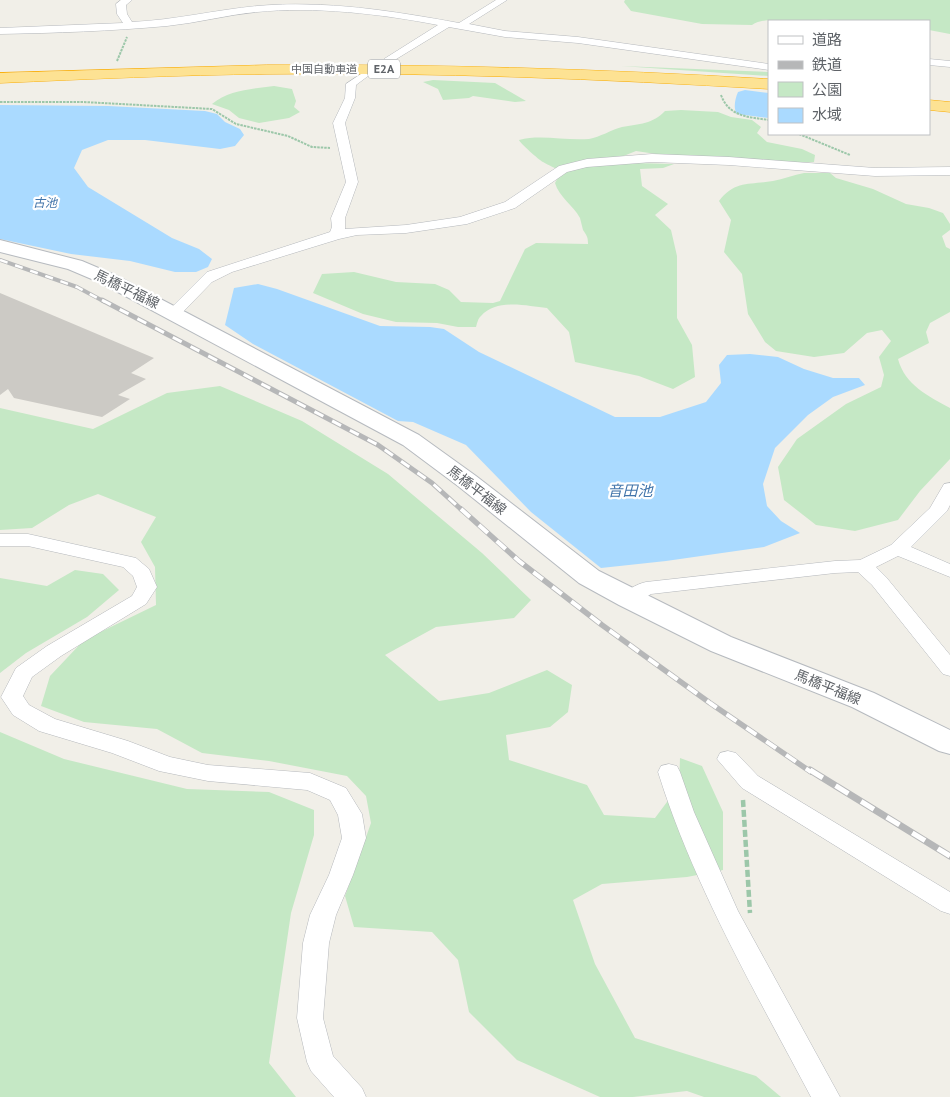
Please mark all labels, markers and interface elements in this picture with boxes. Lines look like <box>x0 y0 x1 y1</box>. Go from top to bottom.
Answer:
legend <box>768 20 930 135</box>
text: 道路 <box>812 30 842 49</box>
text: 鉄道 <box>812 55 842 74</box>
road number: E2A <box>368 60 400 78</box>
street label: 中国自動車道 <box>291 62 357 76</box>
text: 公園 <box>812 80 842 99</box>
text: 水域 <box>812 105 842 124</box>
water label: 古池 <box>33 195 58 210</box>
street label: 馬橋平福線 <box>92 266 162 312</box>
street label: 馬橋平福線 <box>444 461 510 519</box>
water label: 音田池 <box>607 481 654 500</box>
street label: 馬橋平福線 <box>792 666 864 708</box>

